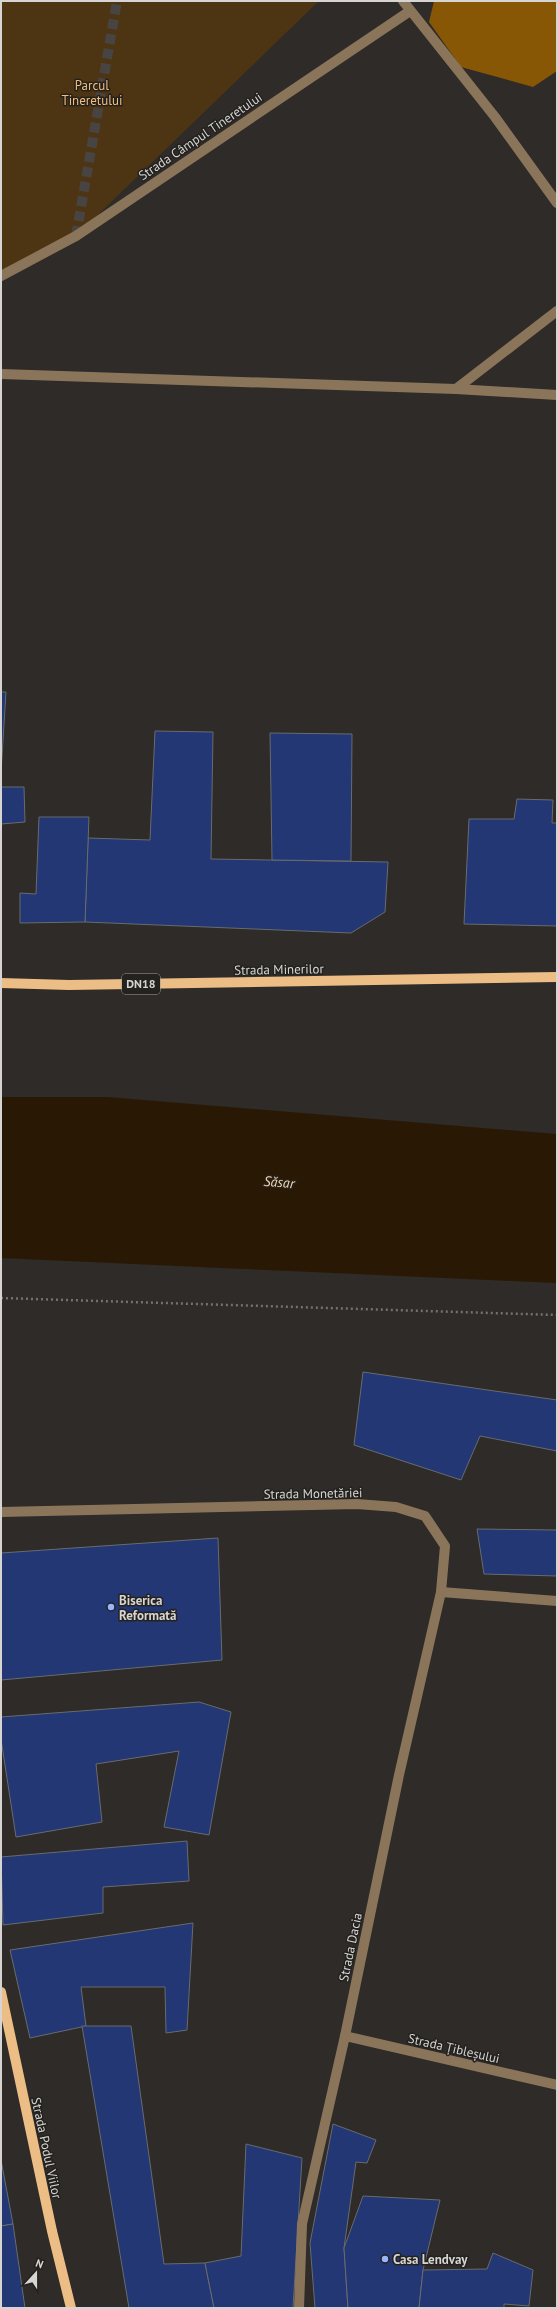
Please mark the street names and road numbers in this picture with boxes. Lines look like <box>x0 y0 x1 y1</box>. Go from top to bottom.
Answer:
street label: Strada Câmpul Tineretului <box>135 89 265 184</box>
street label: Strada Minerilor <box>234 960 325 979</box>
road number: DN18 <box>122 974 160 994</box>
street label: Strada Monetăriei <box>263 1484 363 1503</box>
street label: Strada Dacia <box>335 1911 366 1983</box>
street label: Strada Țibleșului <box>406 2030 501 2067</box>
street label: Strada Podul Viilor <box>27 2096 66 2201</box>

